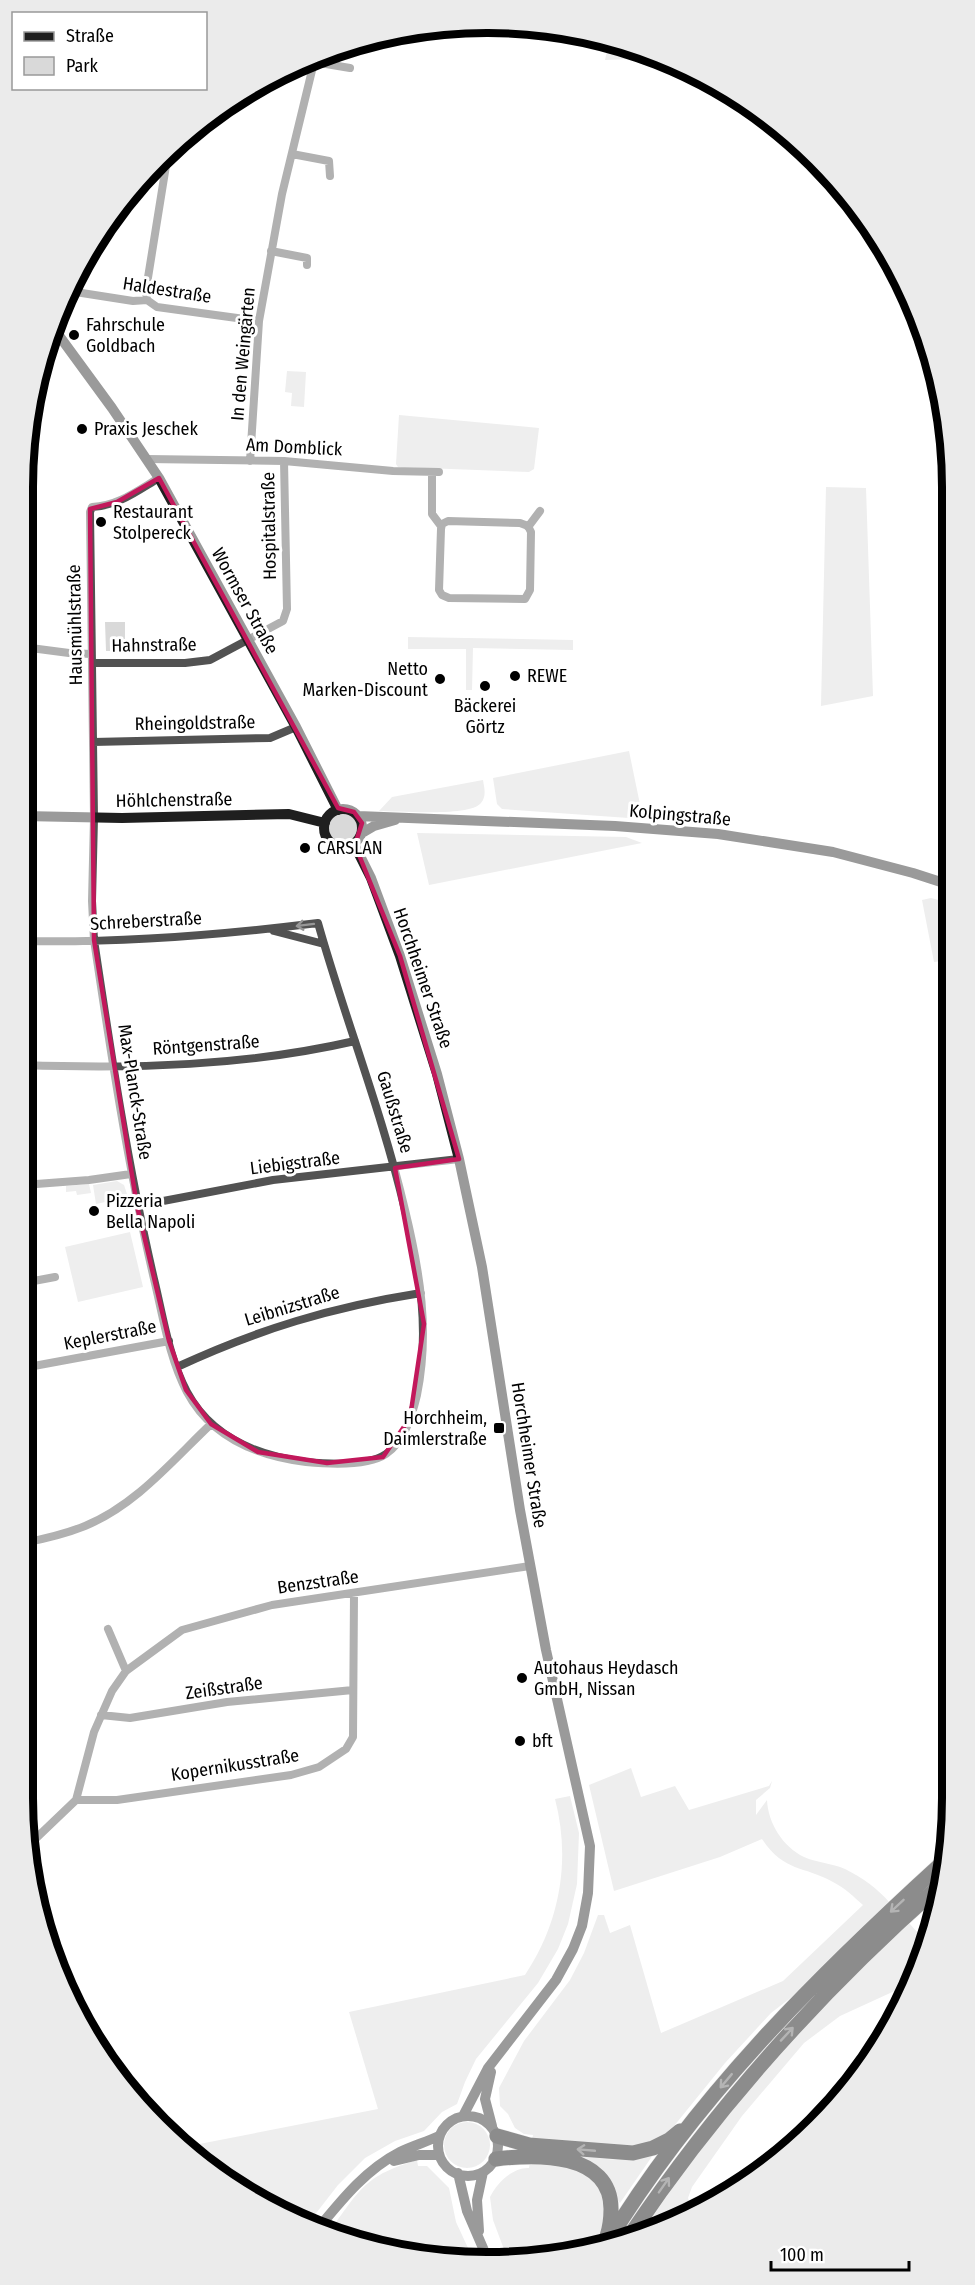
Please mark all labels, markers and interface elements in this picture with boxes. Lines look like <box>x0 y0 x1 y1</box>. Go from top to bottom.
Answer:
legend <box>12 12 207 90</box>
text: Straße <box>66 25 114 47</box>
text: Park <box>66 55 99 77</box>
street label: Haldestraße <box>121 272 213 308</box>
street label: In den Weingärten <box>226 286 260 422</box>
place label: Fahrschule Goldbach <box>86 314 165 357</box>
marker: Fahrschule Goldbach <box>67 328 81 342</box>
place label: Praxis Jeschek <box>94 418 199 440</box>
marker: Praxis Jeschek <box>75 422 89 436</box>
street label: Am Domblick <box>245 433 343 461</box>
street label: Hospitalstraße <box>257 472 281 580</box>
place label: Restaurant Stolpereck <box>113 501 193 544</box>
marker: Restaurant Stolpereck <box>94 515 108 529</box>
street label: Wormser Straße <box>207 544 283 658</box>
street label: Hausmühlstraße <box>63 564 87 686</box>
street label: Hahnstraße <box>111 633 197 657</box>
place label: Netto Marken-Discount <box>303 658 428 701</box>
place label: REWE <box>527 665 567 687</box>
marker: REWE <box>508 669 522 683</box>
marker: Netto Marken-Discount <box>433 672 447 686</box>
marker: Bäckerei Görtz <box>478 679 492 693</box>
place label: Bäckerei Görtz <box>454 695 516 738</box>
street label: Rheingoldstraße <box>134 711 256 735</box>
street label: Höhlchenstraße <box>115 788 233 812</box>
street label: Kolpingstraße <box>628 800 732 830</box>
place label: CARSLAN <box>317 837 383 859</box>
marker: CARSLAN <box>298 841 312 855</box>
street label: Horchheimer Straße <box>389 905 457 1051</box>
street label: Schreberstraße <box>90 907 203 935</box>
one-way arrow <box>296 919 316 930</box>
street label: Max-Planck-Straße <box>113 1023 157 1161</box>
street label: Röntgenstraße <box>152 1030 260 1060</box>
street label: Gaußstraße <box>372 1068 418 1156</box>
street label: Liebigstraße <box>249 1147 341 1179</box>
place label: Pizzeria Bella Napoli <box>106 1190 195 1233</box>
marker: Pizzeria Bella Napoli <box>87 1204 101 1218</box>
street label: Leibnizstraße <box>242 1281 342 1331</box>
street label: Keplerstraße <box>62 1315 158 1355</box>
street label: Horchheimer Straße <box>507 1380 551 1530</box>
place label: Horchheim, Daimlerstraße <box>383 1407 487 1450</box>
marker: Horchheim, Daimlerstraße <box>492 1421 506 1435</box>
street label: Benzstraße <box>276 1565 360 1599</box>
place label: Autohaus Heydasch GmbH, Nissan <box>534 1657 679 1700</box>
marker: Autohaus Heydasch GmbH, Nissan <box>515 1671 529 1685</box>
street label: Zeißstraße <box>184 1672 264 1704</box>
place label: bft <box>532 1730 553 1752</box>
marker: bft <box>513 1734 527 1748</box>
street label: Kopernikusstraße <box>169 1744 301 1786</box>
one-way arrow <box>889 1898 904 1913</box>
one-way arrow <box>780 2027 794 2042</box>
one-way arrow <box>720 2073 733 2089</box>
one-way arrow <box>576 2144 596 2155</box>
one-way arrow <box>658 2178 670 2194</box>
scale bar <box>771 2234 909 2272</box>
text: 100 m <box>780 2244 824 2266</box>

